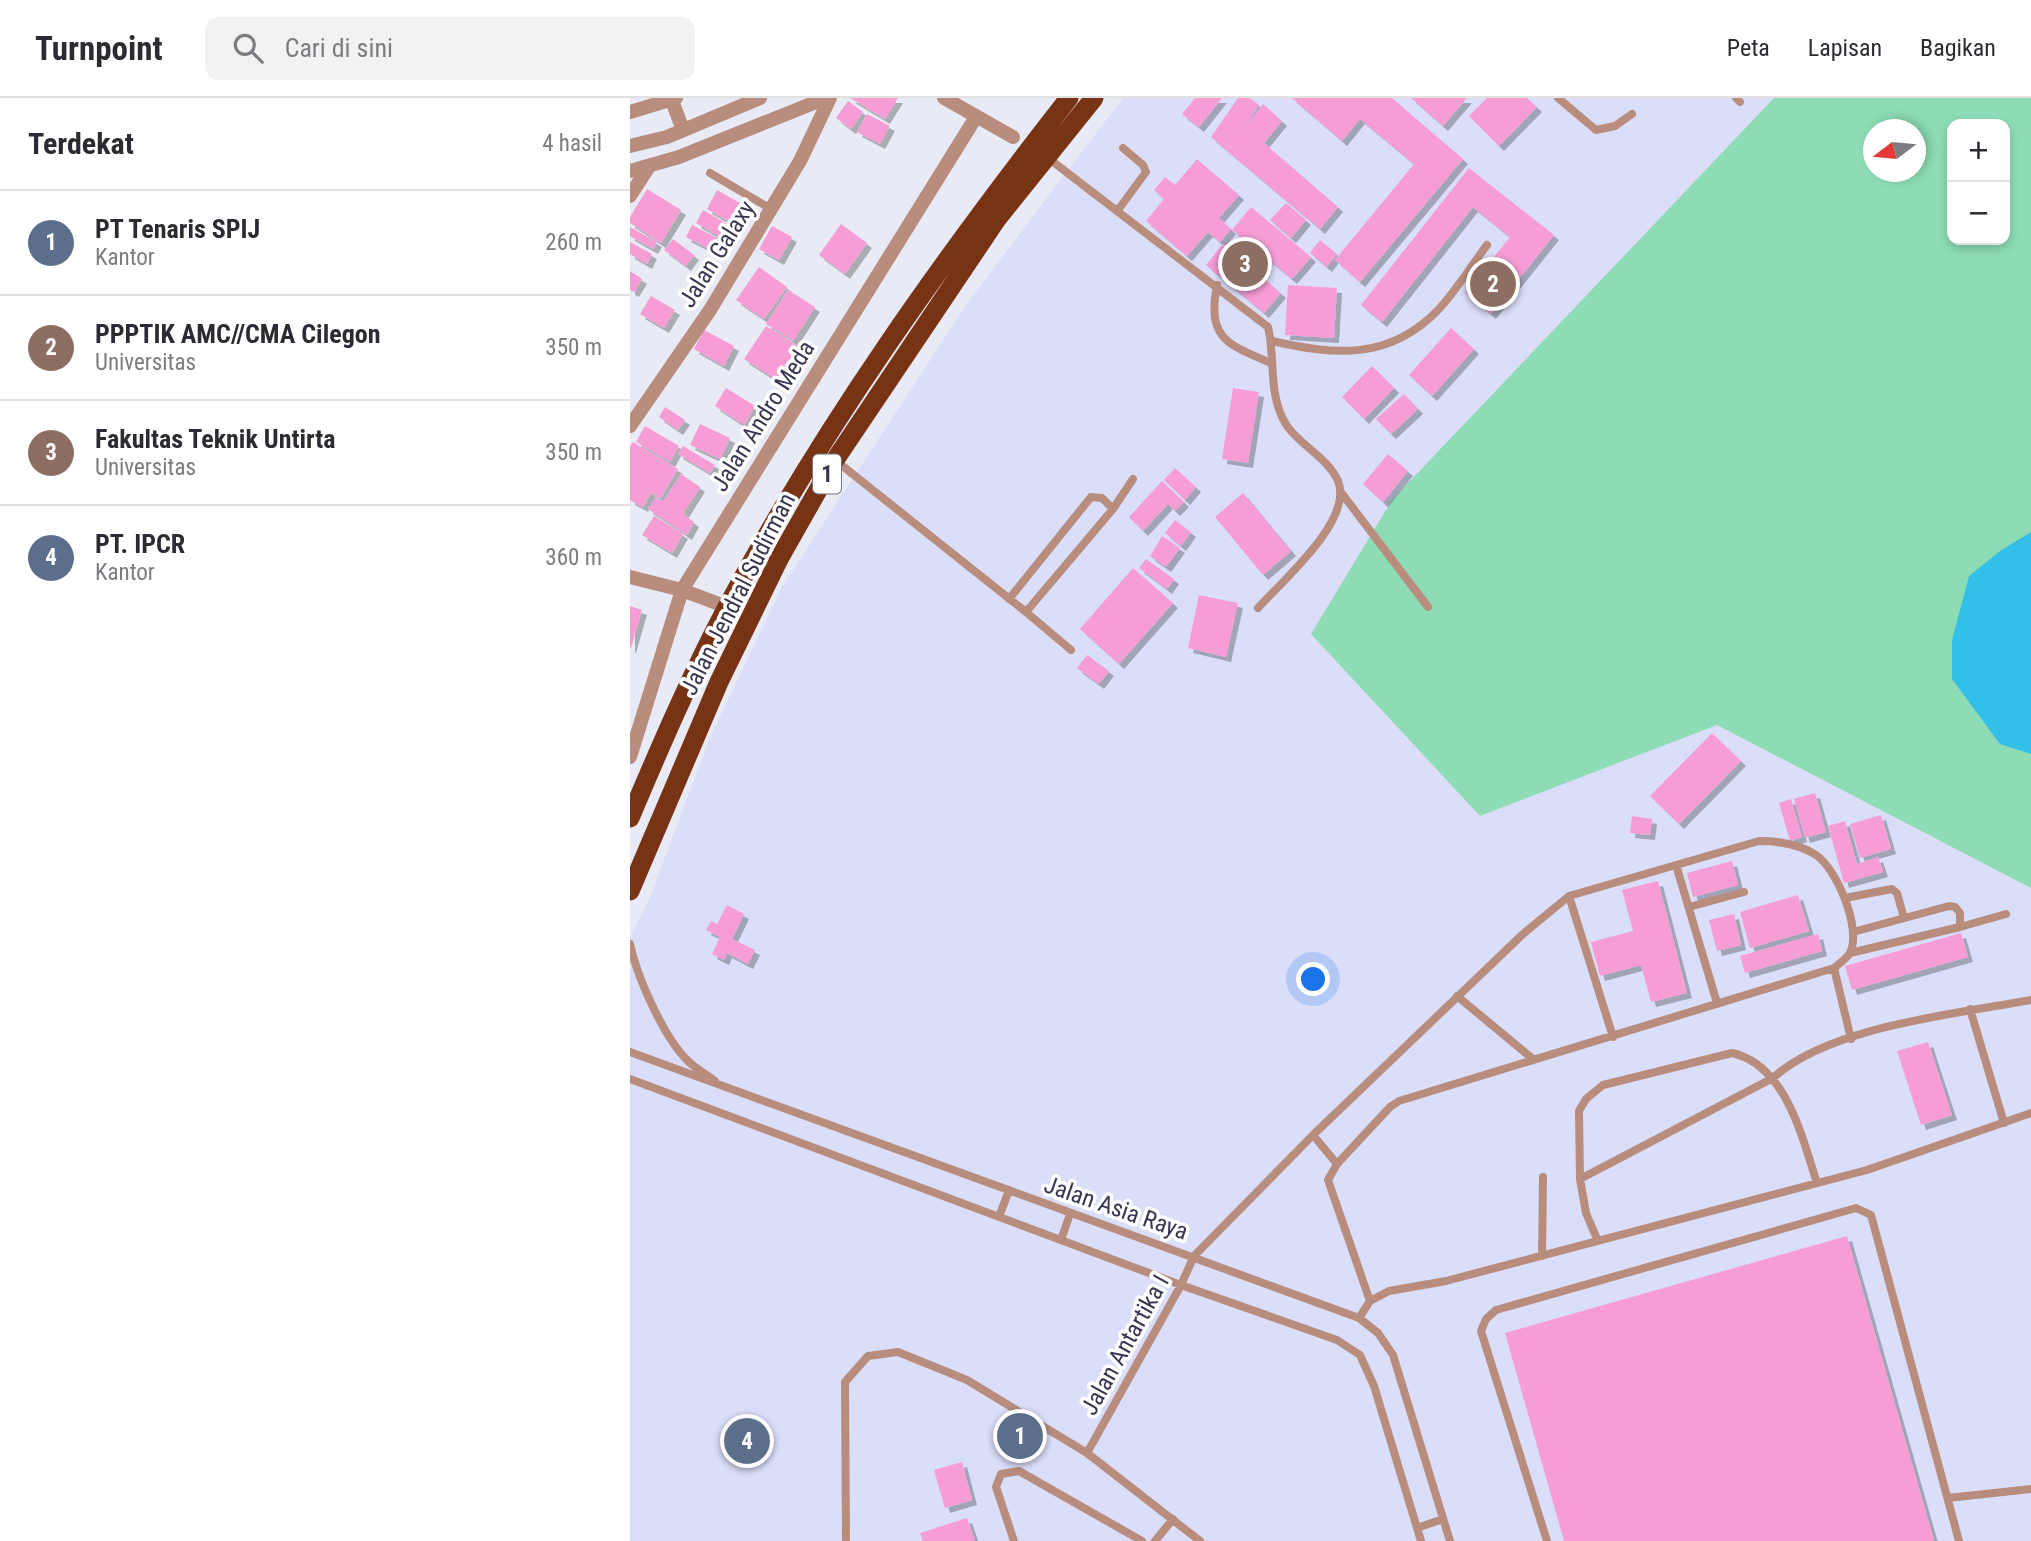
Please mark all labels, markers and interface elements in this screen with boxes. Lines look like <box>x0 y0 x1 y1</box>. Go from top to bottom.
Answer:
search box <box>205 17 695 80</box>
text: Turnpoint <box>35 29 163 68</box>
icon: search <box>229 29 267 67</box>
text: Cari di sini <box>285 33 393 63</box>
text: Peta <box>1727 34 1770 62</box>
text: Lapisan <box>1808 34 1882 62</box>
text: Bagikan <box>1920 34 1996 62</box>
north arrow <box>1863 119 1926 182</box>
map controls <box>1947 119 2010 245</box>
button: + <box>1947 119 2010 182</box>
text: Terdekat <box>28 126 134 161</box>
text: 4 hasil <box>542 130 602 157</box>
button: − <box>1947 182 2010 245</box>
street label: Jalan Galaxy <box>673 196 761 312</box>
text: PT Tenaris SPIJ <box>95 214 260 244</box>
text: 1 <box>45 229 57 256</box>
text: 260 m <box>545 229 602 256</box>
pin: 3 <box>1222 238 1268 290</box>
text: Kantor <box>95 244 155 271</box>
pin: 2 <box>1470 258 1516 310</box>
text: PPPTIK AMC//CMA Cilegon <box>95 319 380 349</box>
text: 2 <box>45 334 57 361</box>
text: 350 m <box>545 334 602 361</box>
street label: Jalan Andro Meda <box>706 336 820 496</box>
text: Universitas <box>95 349 196 376</box>
text: Fakultas Teknik Untirta <box>95 424 335 454</box>
text: 3 <box>45 439 57 466</box>
text: 350 m <box>545 439 602 466</box>
text: Universitas <box>95 454 196 481</box>
road number: 1 <box>813 454 841 494</box>
street label: Jalan Jendral Sudirman <box>675 488 801 700</box>
text: PT. IPCR <box>95 529 185 559</box>
text: 4 <box>45 544 57 571</box>
text: 360 m <box>545 544 602 571</box>
text: Kantor <box>95 559 155 586</box>
your location <box>1296 962 1330 996</box>
street label: Jalan Asia Raya <box>1041 1170 1191 1246</box>
street label: Jalan Antartika I <box>1075 1270 1175 1420</box>
pin: 1 <box>997 1410 1043 1462</box>
pin: 4 <box>724 1415 770 1467</box>

